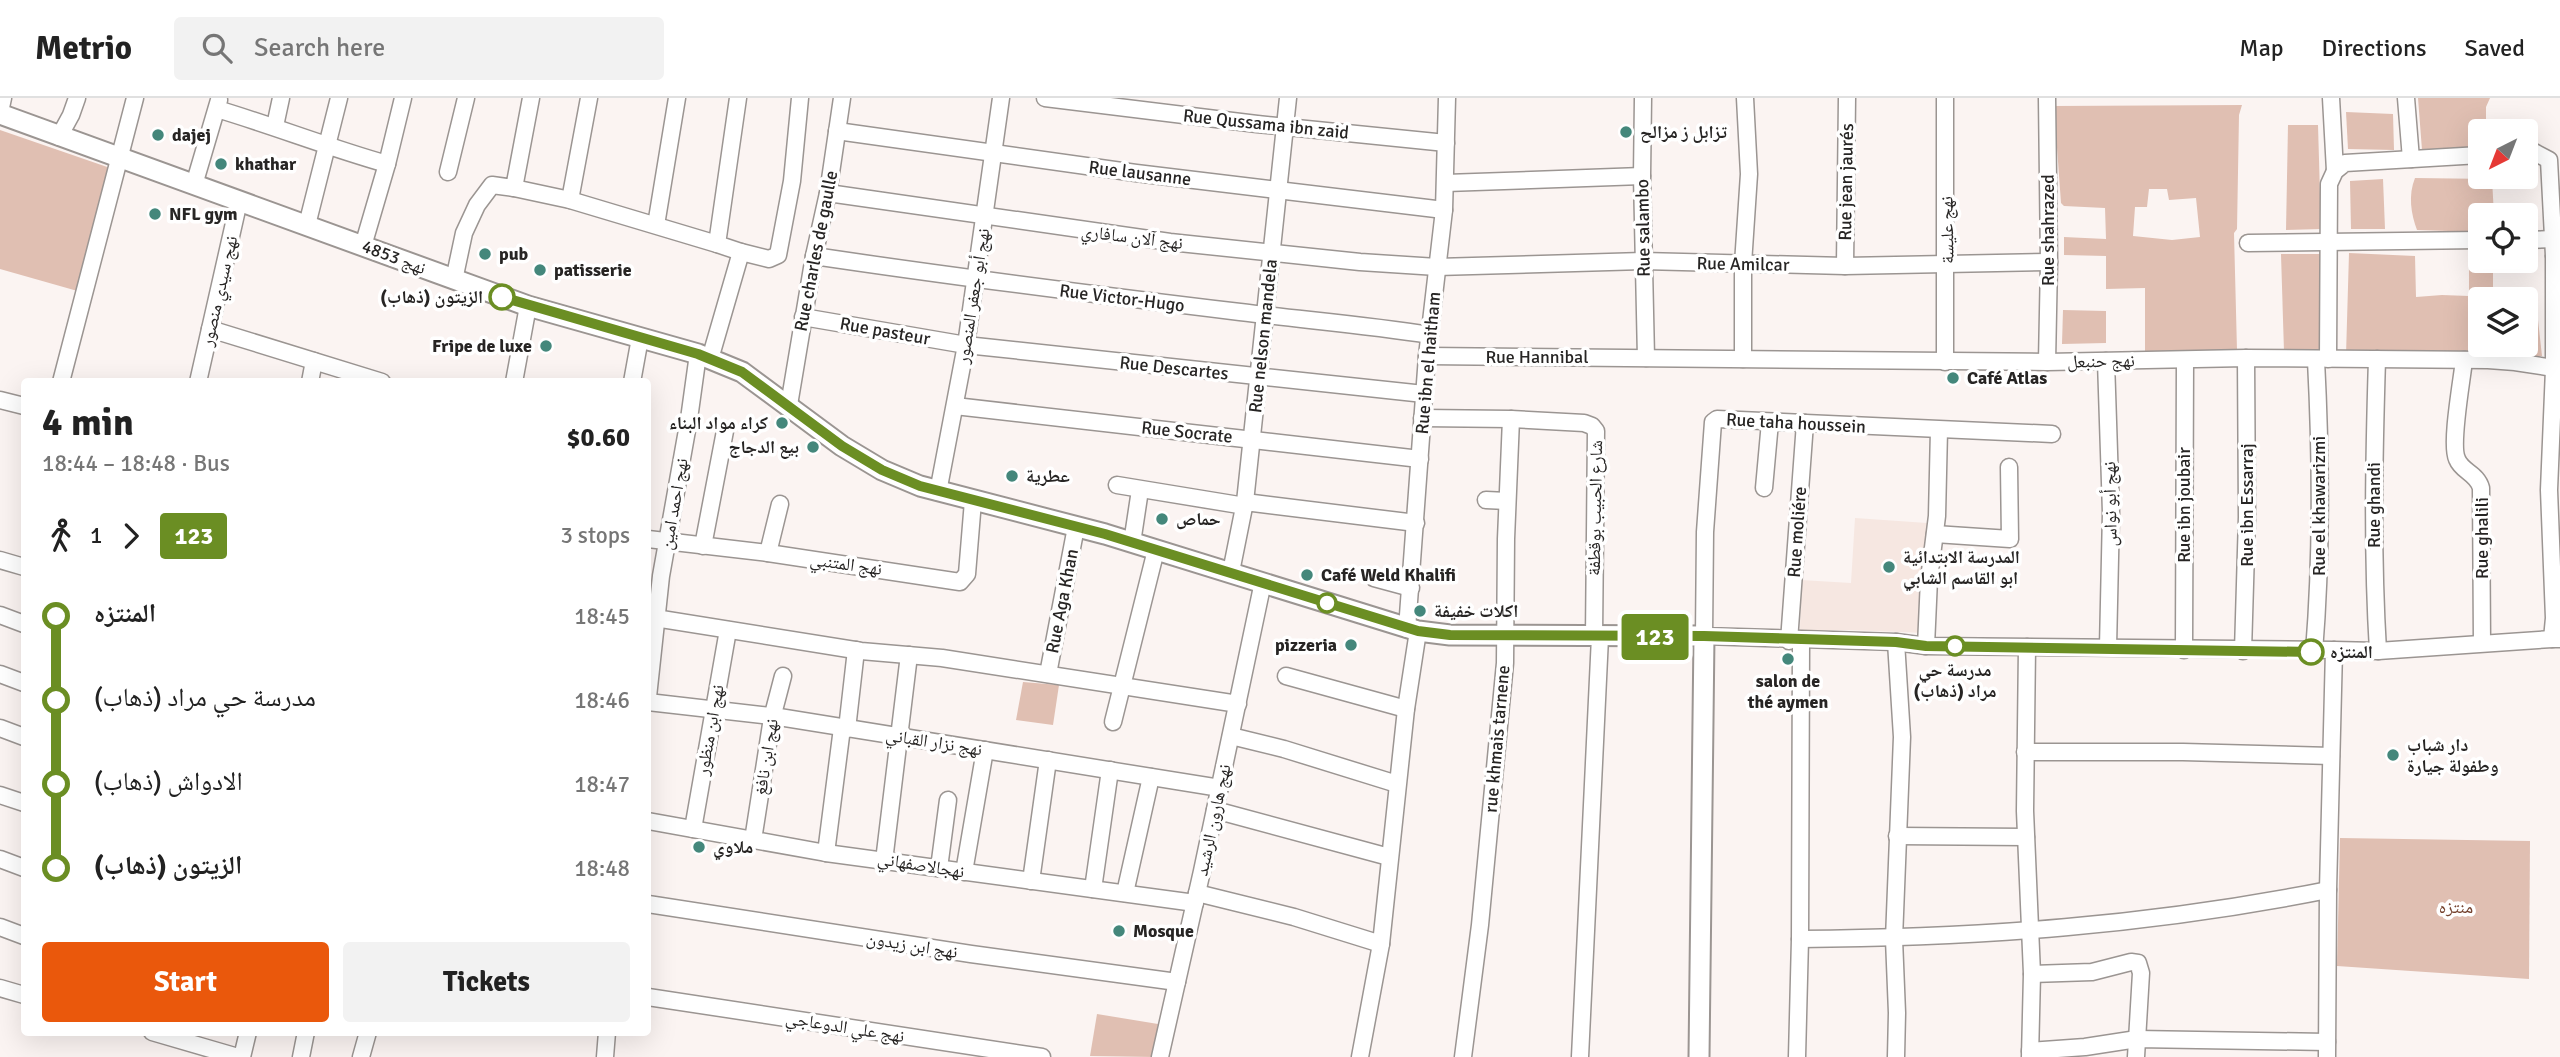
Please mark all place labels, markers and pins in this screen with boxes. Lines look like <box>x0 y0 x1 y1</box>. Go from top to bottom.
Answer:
place label: تزابل ز مزالح <box>1640 121 1727 144</box>
place label: dajej <box>172 124 211 146</box>
marker: تزابل ز مزالح <box>1618 124 1634 140</box>
marker: dajej <box>150 127 166 143</box>
place label: khathar <box>235 153 297 175</box>
marker: khathar <box>213 156 229 172</box>
place label: NFL gym <box>169 203 238 225</box>
marker: NFL gym <box>147 206 163 222</box>
place label: pub <box>499 243 529 265</box>
marker: pub <box>477 246 493 262</box>
place label: patisserie <box>554 259 632 281</box>
marker: patisserie <box>532 262 548 278</box>
marker: الزيتون (ذهاب) <box>489 284 515 310</box>
place label: الزيتون (ذهاب) <box>380 286 483 308</box>
place label: Fripe de luxe <box>432 335 532 357</box>
marker: Fripe de luxe <box>538 338 554 354</box>
place label: Café Atlas <box>1967 367 2047 389</box>
marker: Café Atlas <box>1945 370 1961 386</box>
place label: كراء مواد البناء <box>669 412 768 434</box>
marker: كراء مواد البناء <box>774 415 790 431</box>
place label: بيع الدجاج <box>729 436 799 459</box>
marker: بيع الدجاج <box>805 439 821 455</box>
place label: عطرية <box>1026 465 1070 487</box>
marker: عطرية <box>1004 468 1020 484</box>
place label: حماص <box>1176 508 1221 530</box>
marker: حماص <box>1154 511 1170 527</box>
place label: المدرسة الابتدائية ابو القاسم الشابي <box>1903 546 2020 592</box>
marker: المدرسة الابتدائية ابو القاسم الشابي <box>1881 559 1897 575</box>
place label: Café Weld Khalifi <box>1321 564 1456 586</box>
marker: Café Weld Khalifi <box>1299 567 1315 583</box>
unlabelled marker <box>1317 593 1337 613</box>
place label: اكلات خفيفة <box>1434 600 1518 622</box>
marker: اكلات خفيفة <box>1412 603 1428 619</box>
place label: pizzeria <box>1275 634 1337 656</box>
marker: مدرسة حي مراد (ذهاب) <box>1945 636 1965 656</box>
marker: pizzeria <box>1343 637 1359 653</box>
marker: المنتزه <box>2298 639 2324 665</box>
place label: المنتزه <box>2330 641 2373 663</box>
marker: salon de thé aymen <box>1780 651 1796 667</box>
place label: مدرسة حي مراد (ذهاب) <box>1914 659 1996 702</box>
place label: salon de thé aymen <box>1747 670 1829 713</box>
place label: دار شباب وطفولة جيارة <box>2407 734 2499 777</box>
marker: دار شباب وطفولة جيارة <box>2385 747 2401 763</box>
place label: ملاوي <box>713 836 753 861</box>
marker: ملاوي <box>691 839 707 855</box>
place label: Mosque <box>1133 920 1194 942</box>
marker: Mosque <box>1111 923 1127 939</box>

